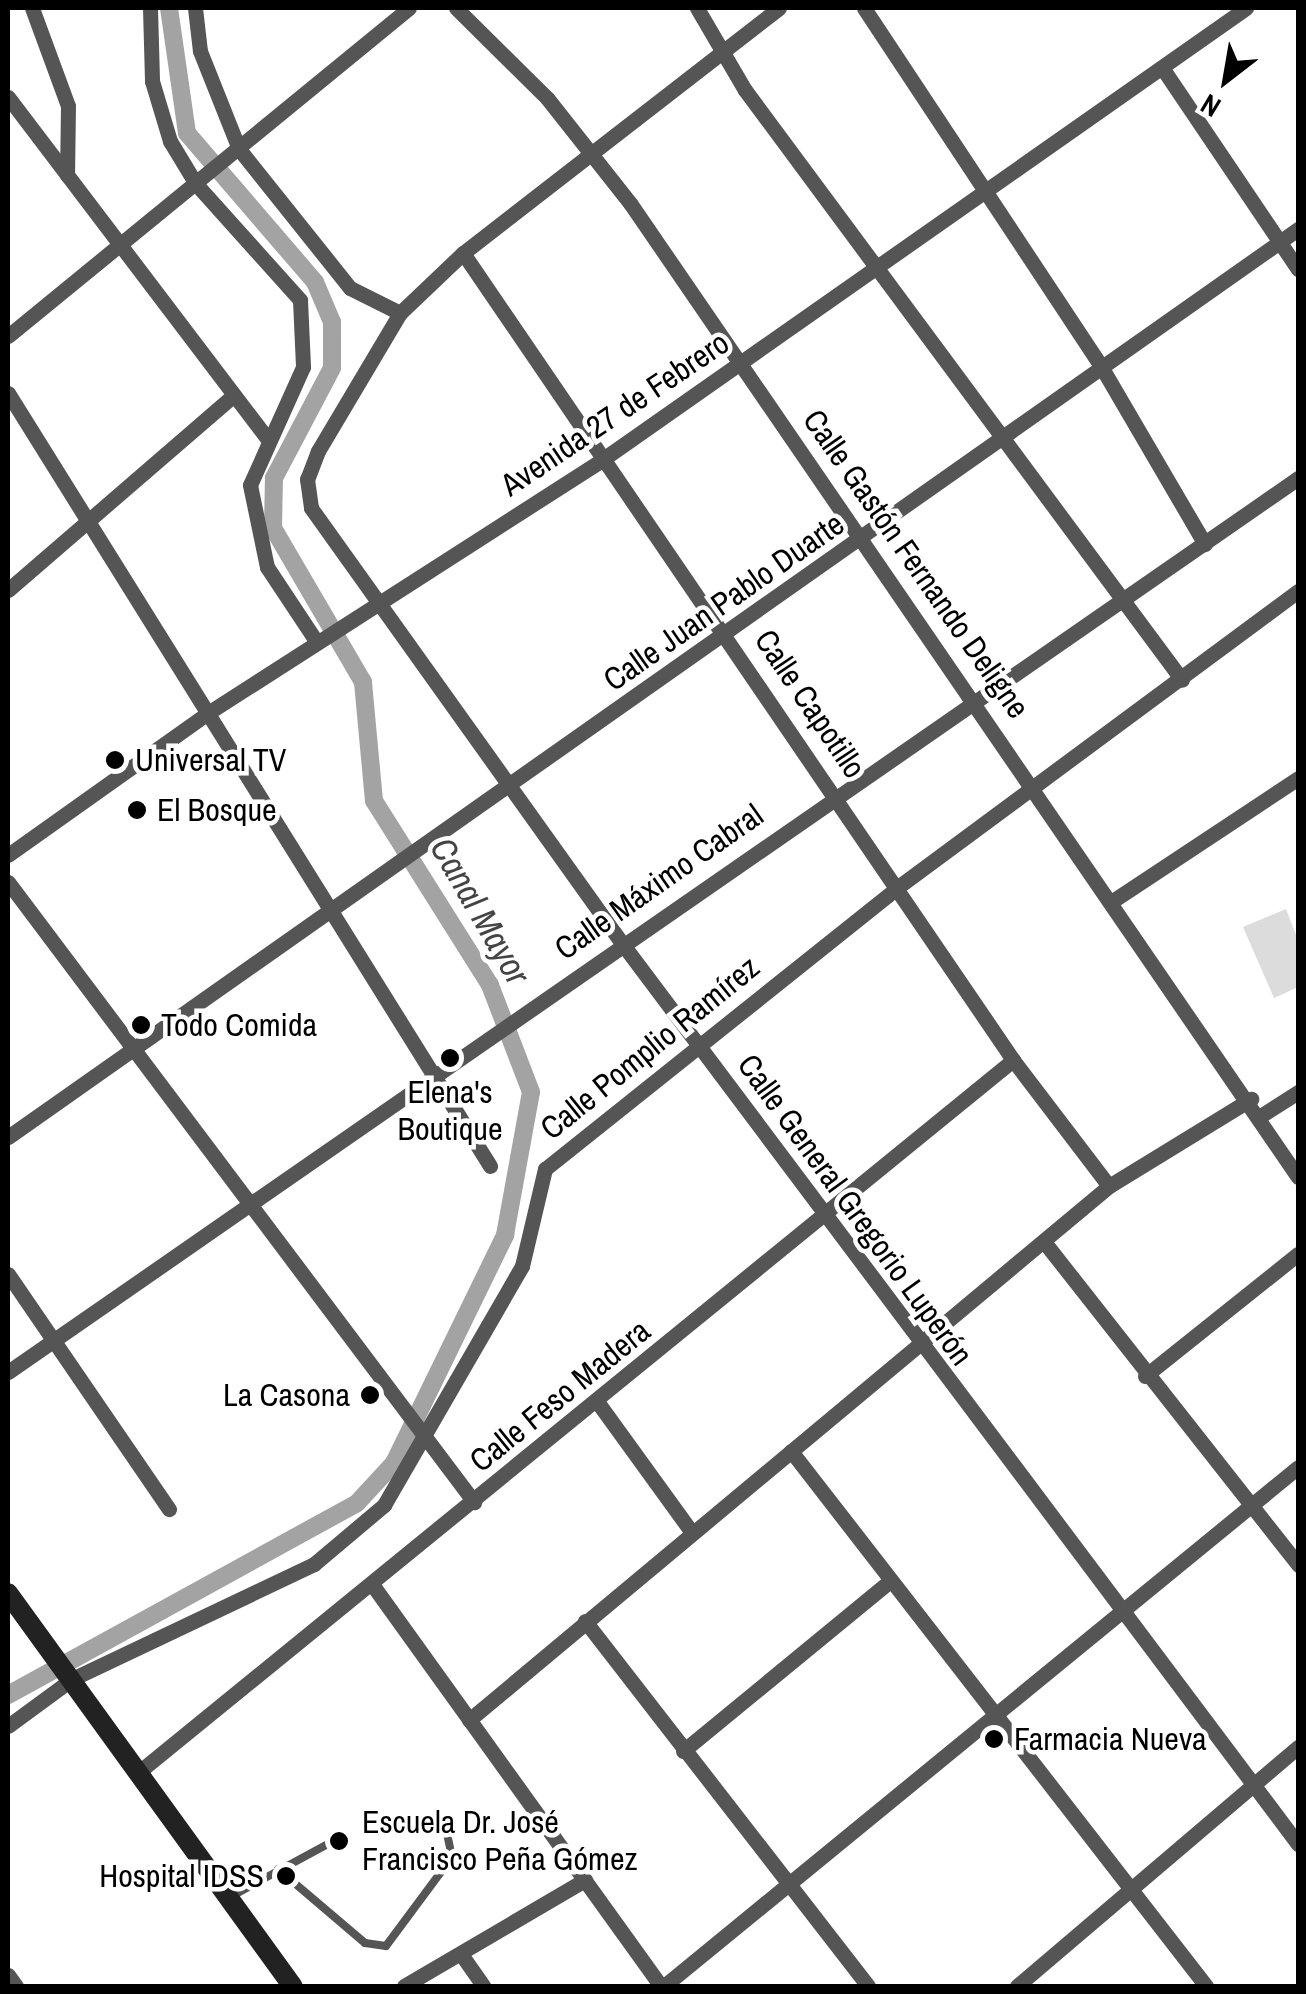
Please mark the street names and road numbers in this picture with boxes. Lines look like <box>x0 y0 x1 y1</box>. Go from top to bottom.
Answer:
street label: Avenida 27 de Febrero <box>494 324 736 504</box>
street label: Calle Gastón Fernando Deligne <box>795 402 1037 726</box>
street label: Calle Juan Pablo Duarte <box>596 505 852 699</box>
street label: Calle Capotillo <box>746 623 874 785</box>
street label: Calle Máximo Cabral <box>548 796 770 968</box>
street label: Calle Pomplio Ramírez <box>533 948 767 1148</box>
street label: Calle General Gregorio Luperón <box>729 1047 981 1373</box>
street label: Calle Feso Madera <box>462 1312 658 1480</box>

